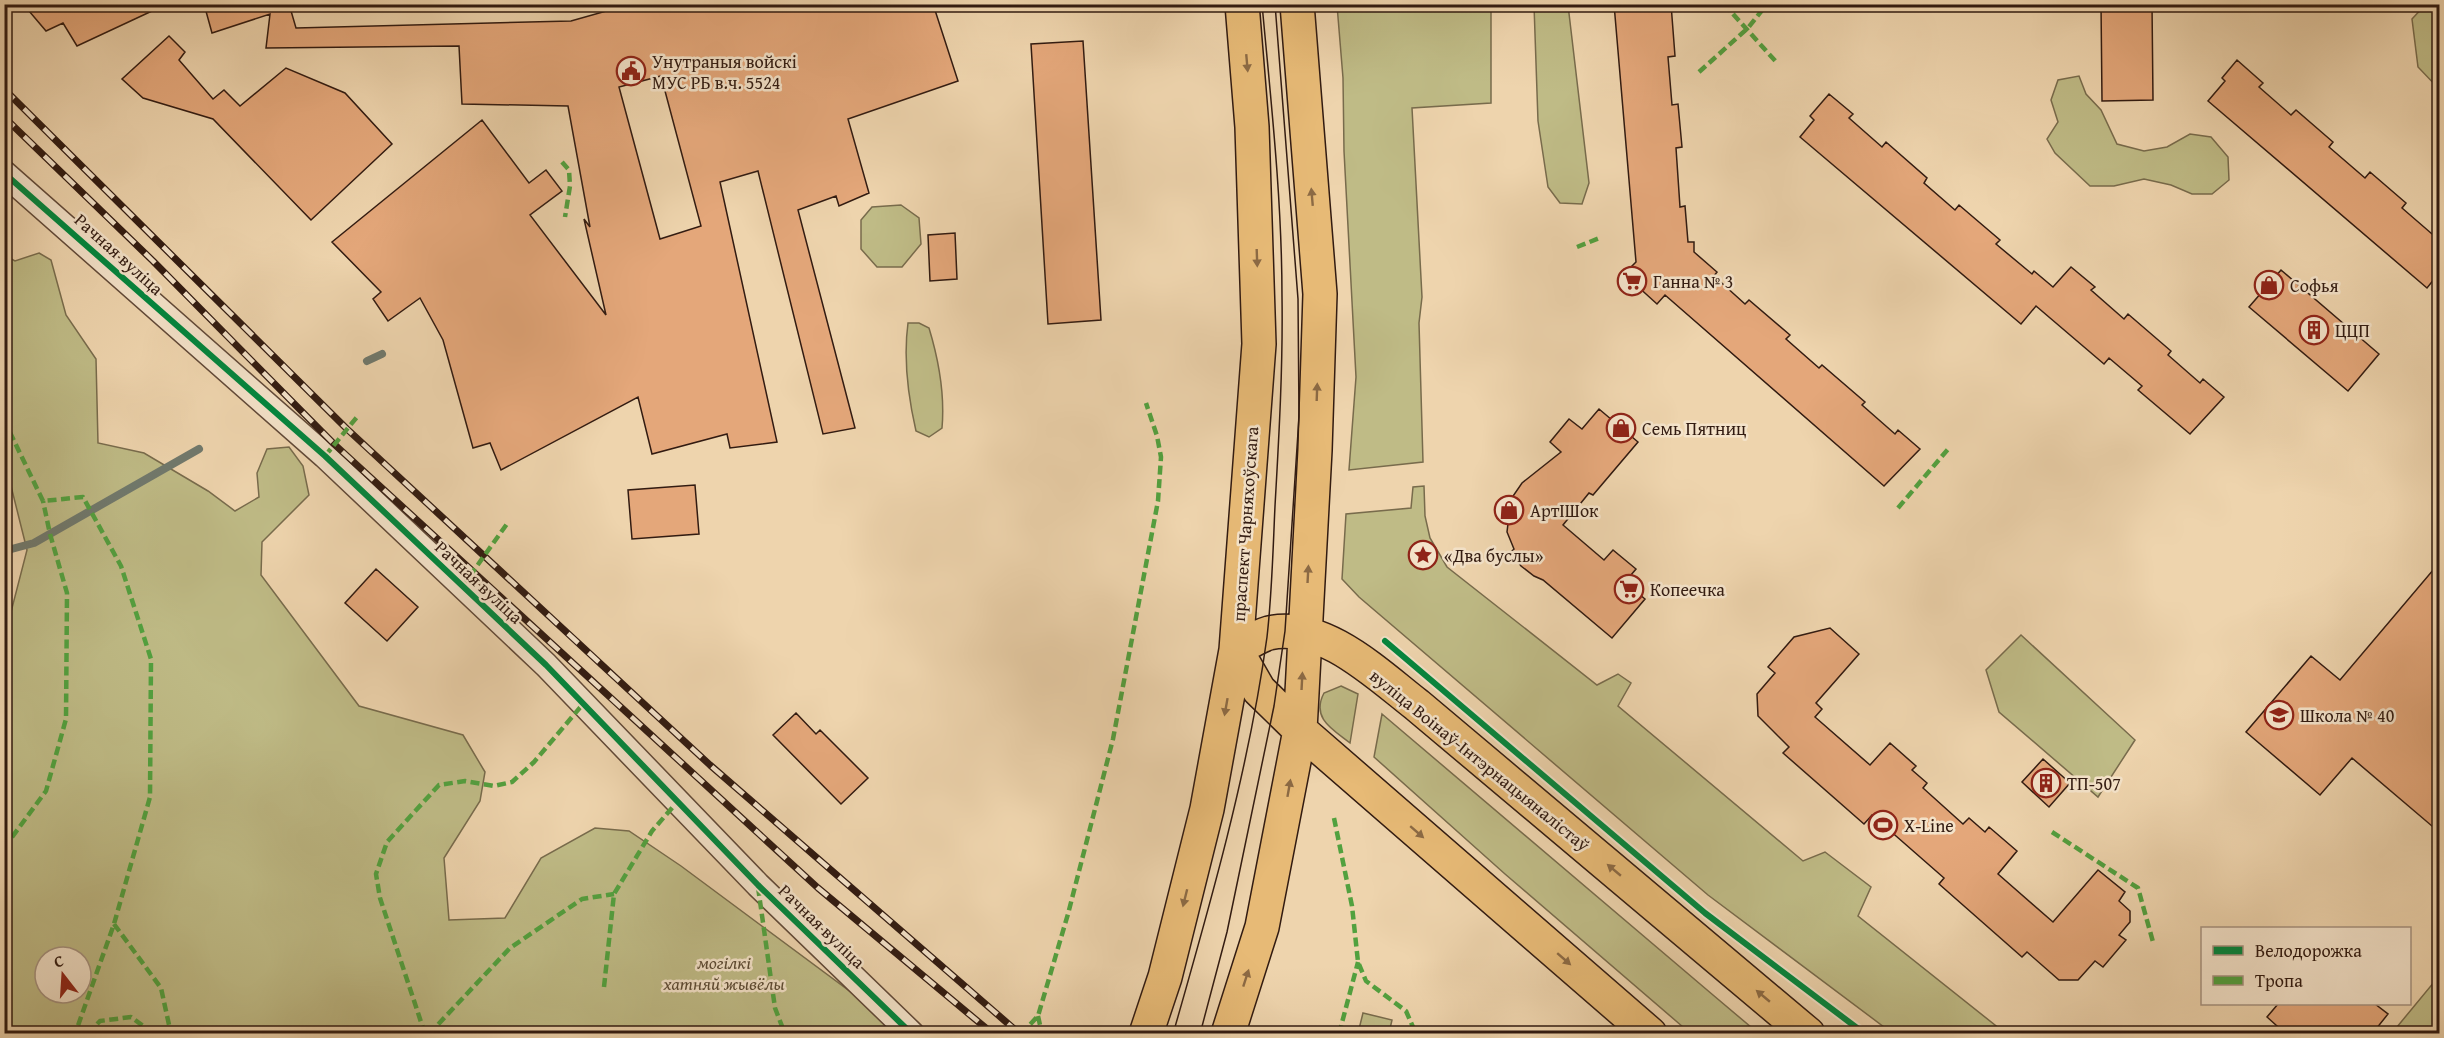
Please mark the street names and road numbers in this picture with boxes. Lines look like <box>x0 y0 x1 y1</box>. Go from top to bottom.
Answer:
street label: Рачная вуліца <box>68 207 170 302</box>
street label: праспект Чарняхоўскага <box>1225 425 1265 623</box>
street label: Рачная вуліца <box>429 534 529 630</box>
street label: вуліца Воінаў-Інтэрнацыяналістаў <box>1364 662 1596 858</box>
street label: Рачная вуліца <box>772 877 872 975</box>

